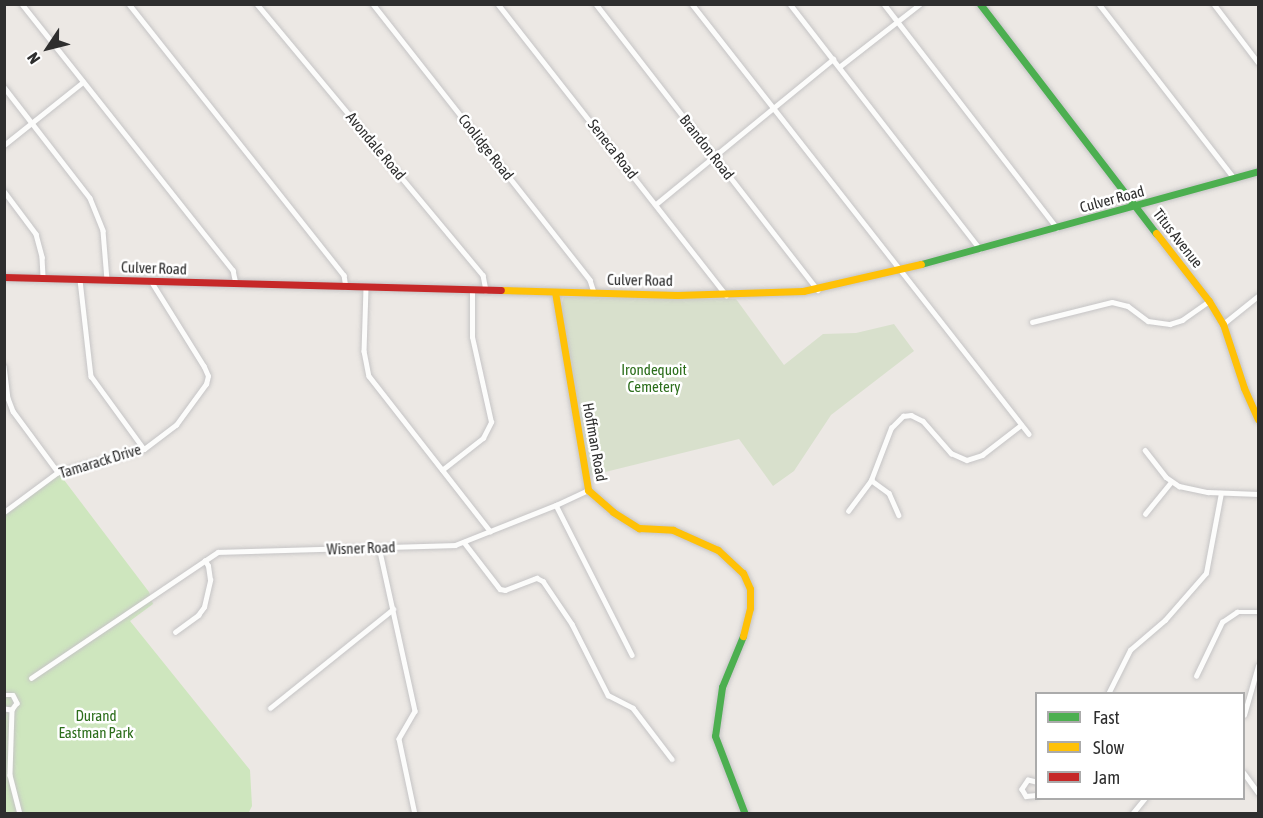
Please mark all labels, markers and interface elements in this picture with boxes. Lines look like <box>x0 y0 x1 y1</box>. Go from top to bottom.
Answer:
north arrow <box>18 18 78 78</box>
text: N <box>23 49 43 67</box>
street label: Avondale Road <box>342 108 410 184</box>
street label: Coolidge Road <box>455 110 517 184</box>
street label: Brandon Road <box>676 111 738 183</box>
street label: Seneca Road <box>584 116 642 182</box>
street label: Culver Road <box>1078 182 1146 216</box>
street label: Titus Avenue <box>1149 205 1207 271</box>
street label: Culver Road <box>121 258 187 278</box>
street label: Culver Road <box>607 270 673 290</box>
park label: Irondequoit Cemetery <box>621 360 687 395</box>
street label: Hoffman Road <box>579 401 611 483</box>
street label: Tamarack Drive <box>57 440 143 482</box>
street label: Wisner Road <box>326 538 396 558</box>
legend <box>1035 692 1245 800</box>
park label: Durand Eastman Park <box>58 706 134 741</box>
text: Fast <box>1093 707 1120 728</box>
text: Slow <box>1093 737 1124 758</box>
text: Jam <box>1093 767 1120 788</box>

